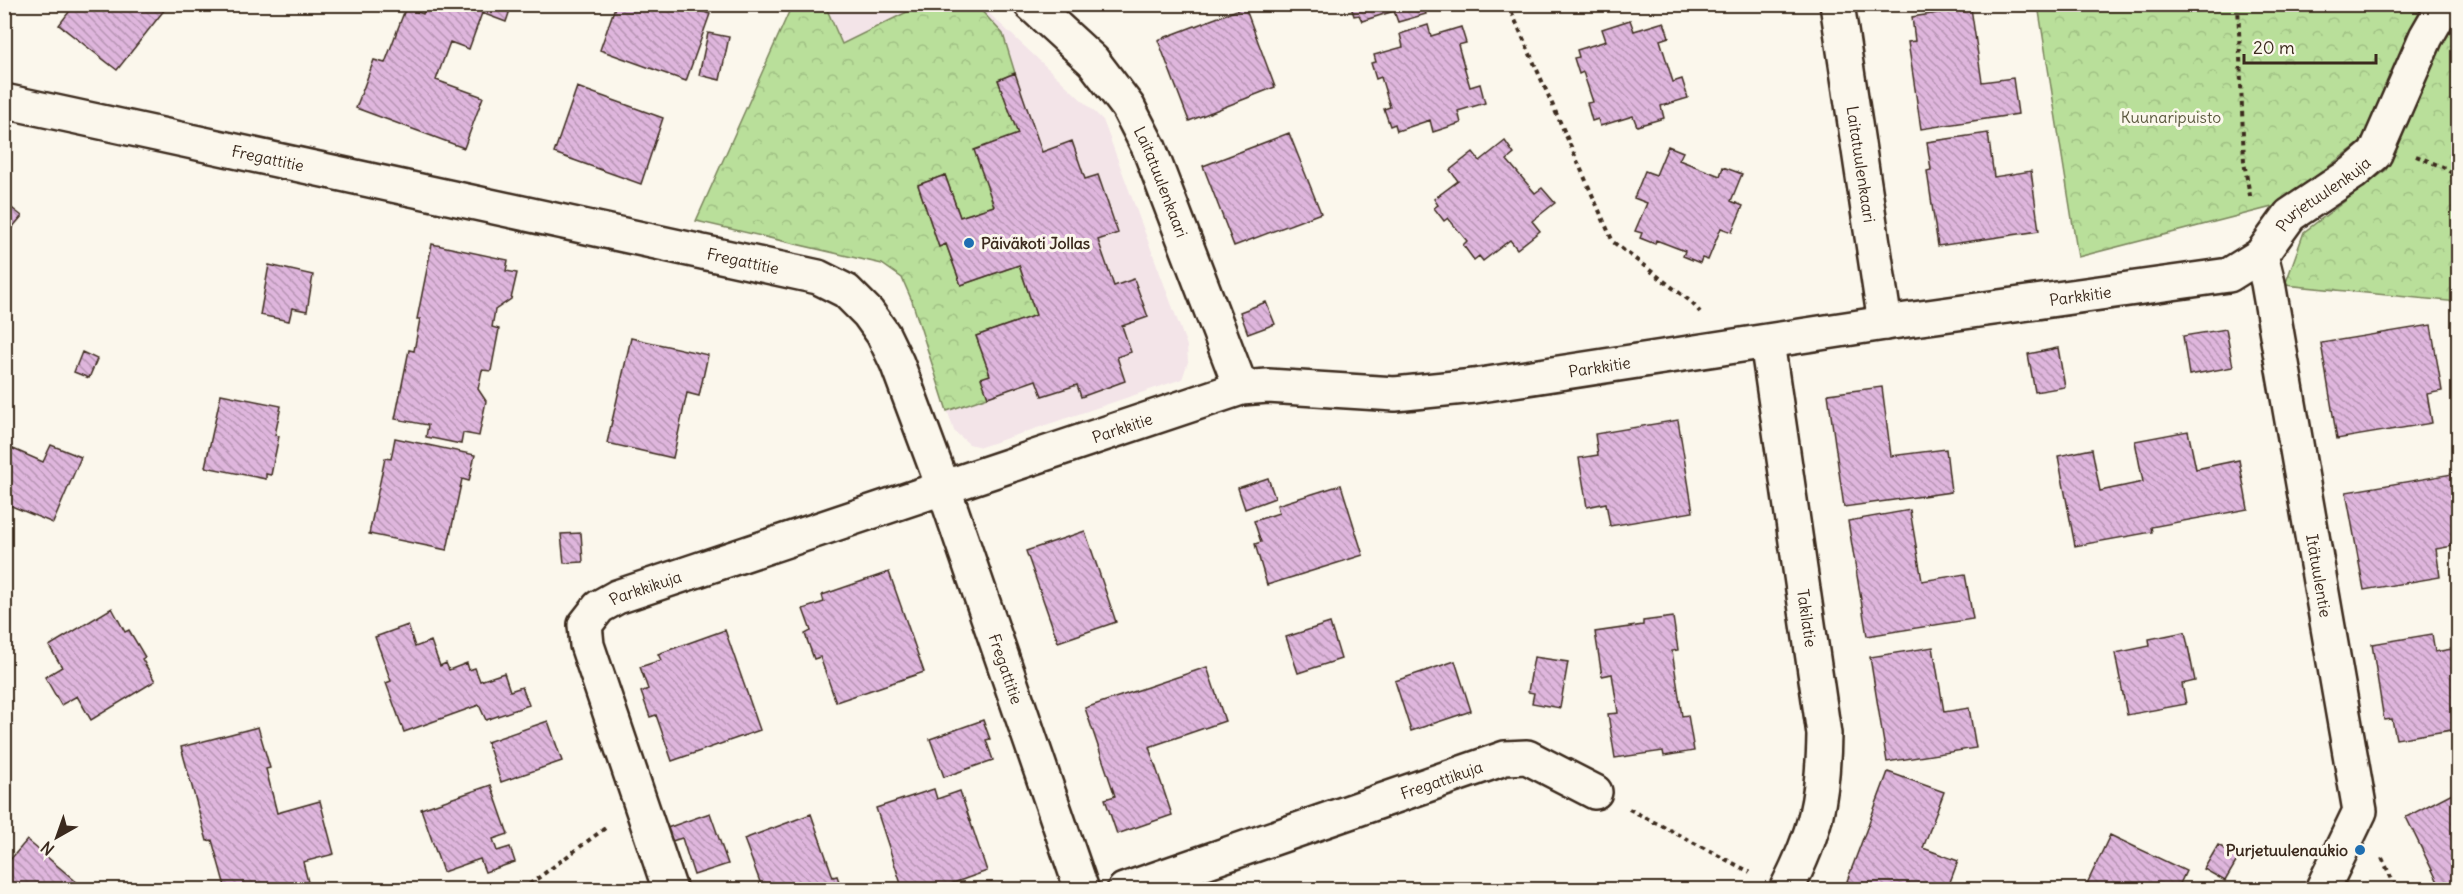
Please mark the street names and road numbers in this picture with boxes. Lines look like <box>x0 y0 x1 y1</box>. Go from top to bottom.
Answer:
street label: Laitatuulenkaari <box>1842 104 1880 224</box>
street label: Laitatuulenkaari <box>1130 123 1192 240</box>
street label: Fregattitie <box>230 141 306 176</box>
street label: Purjetuulenkuja <box>2271 153 2375 235</box>
street label: Fregattitie <box>705 243 781 278</box>
street label: Parkkitie <box>2048 282 2113 310</box>
street label: Parkkitie <box>1567 352 1632 381</box>
street label: Parkkitie <box>1089 408 1155 447</box>
street label: Itätuulentie <box>2302 533 2336 619</box>
street label: Parkkikuja <box>605 566 684 609</box>
street label: Takilatie <box>1793 588 1821 649</box>
street label: Fregattitie <box>985 631 1027 707</box>
street label: Fregattikuja <box>1398 757 1485 804</box>

